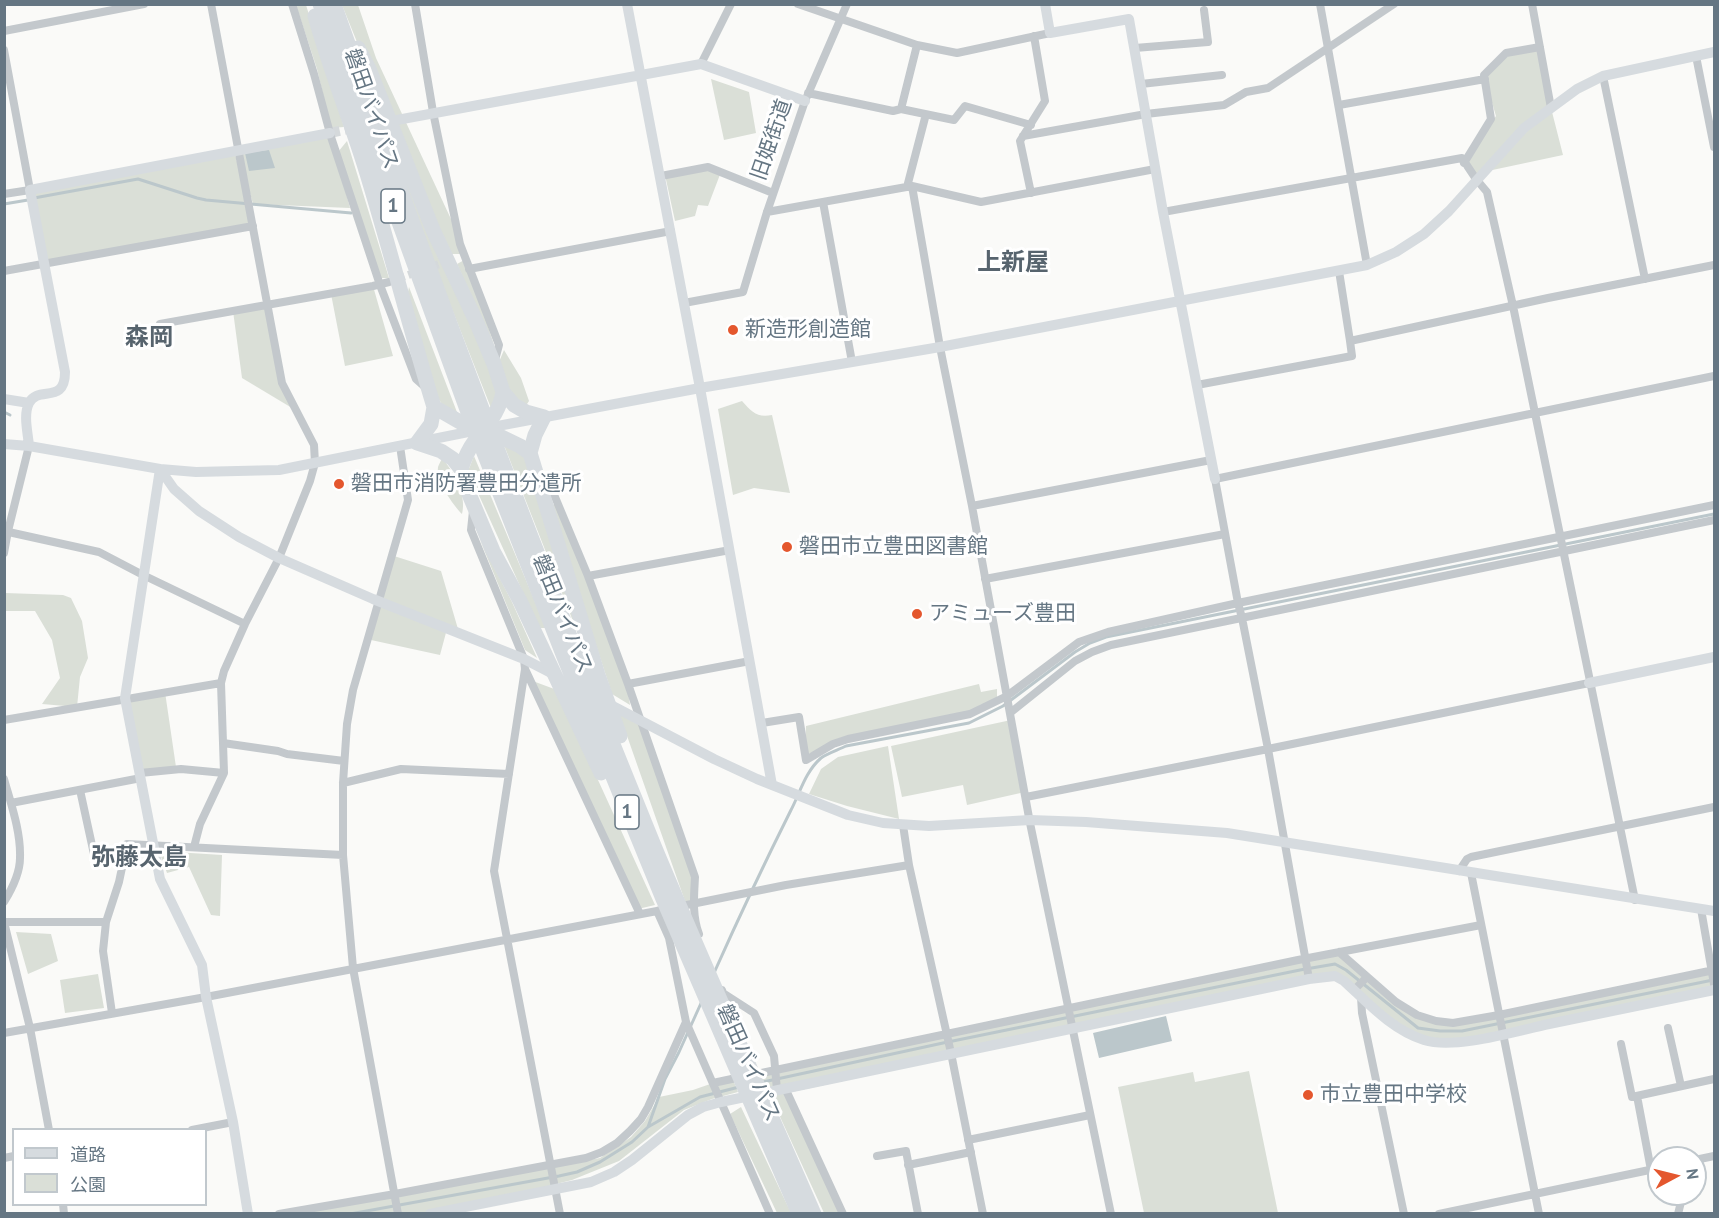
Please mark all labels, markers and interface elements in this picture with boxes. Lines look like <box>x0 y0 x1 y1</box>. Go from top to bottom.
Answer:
street label: 磐田バイパス <box>339 45 403 173</box>
street label: 旧姫街道 <box>746 96 798 184</box>
road number: 1 <box>381 189 405 223</box>
district label: 上新屋 <box>977 249 1049 277</box>
place label: 新造形創造館 <box>745 317 871 343</box>
marker: 新造形創造館 <box>726 323 740 337</box>
district label: 森岡 <box>125 324 173 352</box>
place label: 磐田市消防署豊田分遣所 <box>351 471 582 497</box>
marker: 磐田市消防署豊田分遣所 <box>332 477 346 491</box>
place label: 磐田市立豊田図書館 <box>799 534 988 560</box>
marker: 磐田市立豊田図書館 <box>780 540 794 554</box>
street label: 磐田バイパス <box>527 551 597 677</box>
place label: アミューズ豊田 <box>929 601 1076 627</box>
marker: アミューズ豊田 <box>910 607 924 621</box>
road number: 1 <box>615 795 639 829</box>
district label: 弥藤太島 <box>91 844 187 872</box>
street label: 磐田バイパス <box>711 1000 785 1126</box>
place label: 市立豊田中学校 <box>1320 1082 1467 1108</box>
marker: 市立豊田中学校 <box>1301 1088 1315 1102</box>
legend <box>12 1128 207 1206</box>
text: 道路 <box>70 1143 106 1166</box>
north arrow <box>1647 1146 1707 1206</box>
text: N <box>1682 1168 1703 1180</box>
text: 公園 <box>70 1173 106 1196</box>

